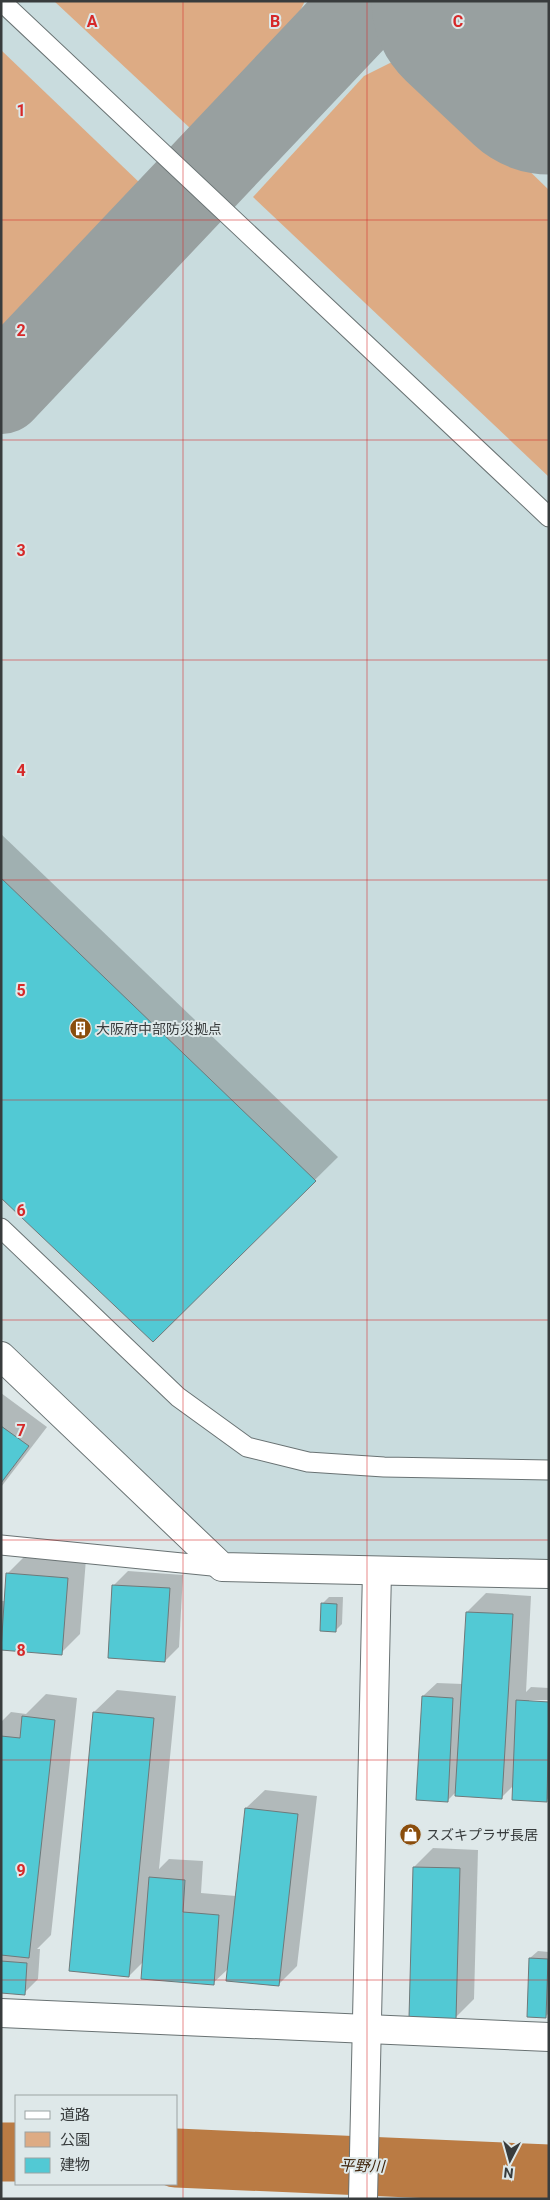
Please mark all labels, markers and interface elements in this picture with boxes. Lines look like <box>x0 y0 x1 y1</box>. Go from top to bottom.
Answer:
text: A <box>87 12 98 31</box>
text: B <box>270 12 280 31</box>
text: C <box>453 12 463 31</box>
text: 1 <box>16 101 26 120</box>
text: 2 <box>16 321 26 340</box>
text: 3 <box>16 541 26 560</box>
text: 4 <box>16 761 26 780</box>
text: 5 <box>16 981 26 1000</box>
building icon: 大阪府中部防災拠点 <box>68 1017 92 1041</box>
place label: 大阪府中部防災拠点 <box>96 1021 222 1037</box>
text: 6 <box>16 1201 26 1220</box>
text: 7 <box>16 1421 26 1440</box>
text: 8 <box>16 1641 26 1660</box>
shop icon: スズキプラザ長居 <box>398 1823 422 1847</box>
place label: スズキプラザ長居 <box>426 1827 538 1843</box>
text: 9 <box>16 1861 26 1880</box>
legend <box>15 2095 178 2185</box>
text: 道路 <box>60 2106 90 2124</box>
text: 公園 <box>60 2131 90 2149</box>
north arrow <box>485 2135 535 2185</box>
text: 建物 <box>60 2156 90 2174</box>
water label: 平野川 <box>339 2156 387 2176</box>
text: N <box>503 2164 514 2181</box>

